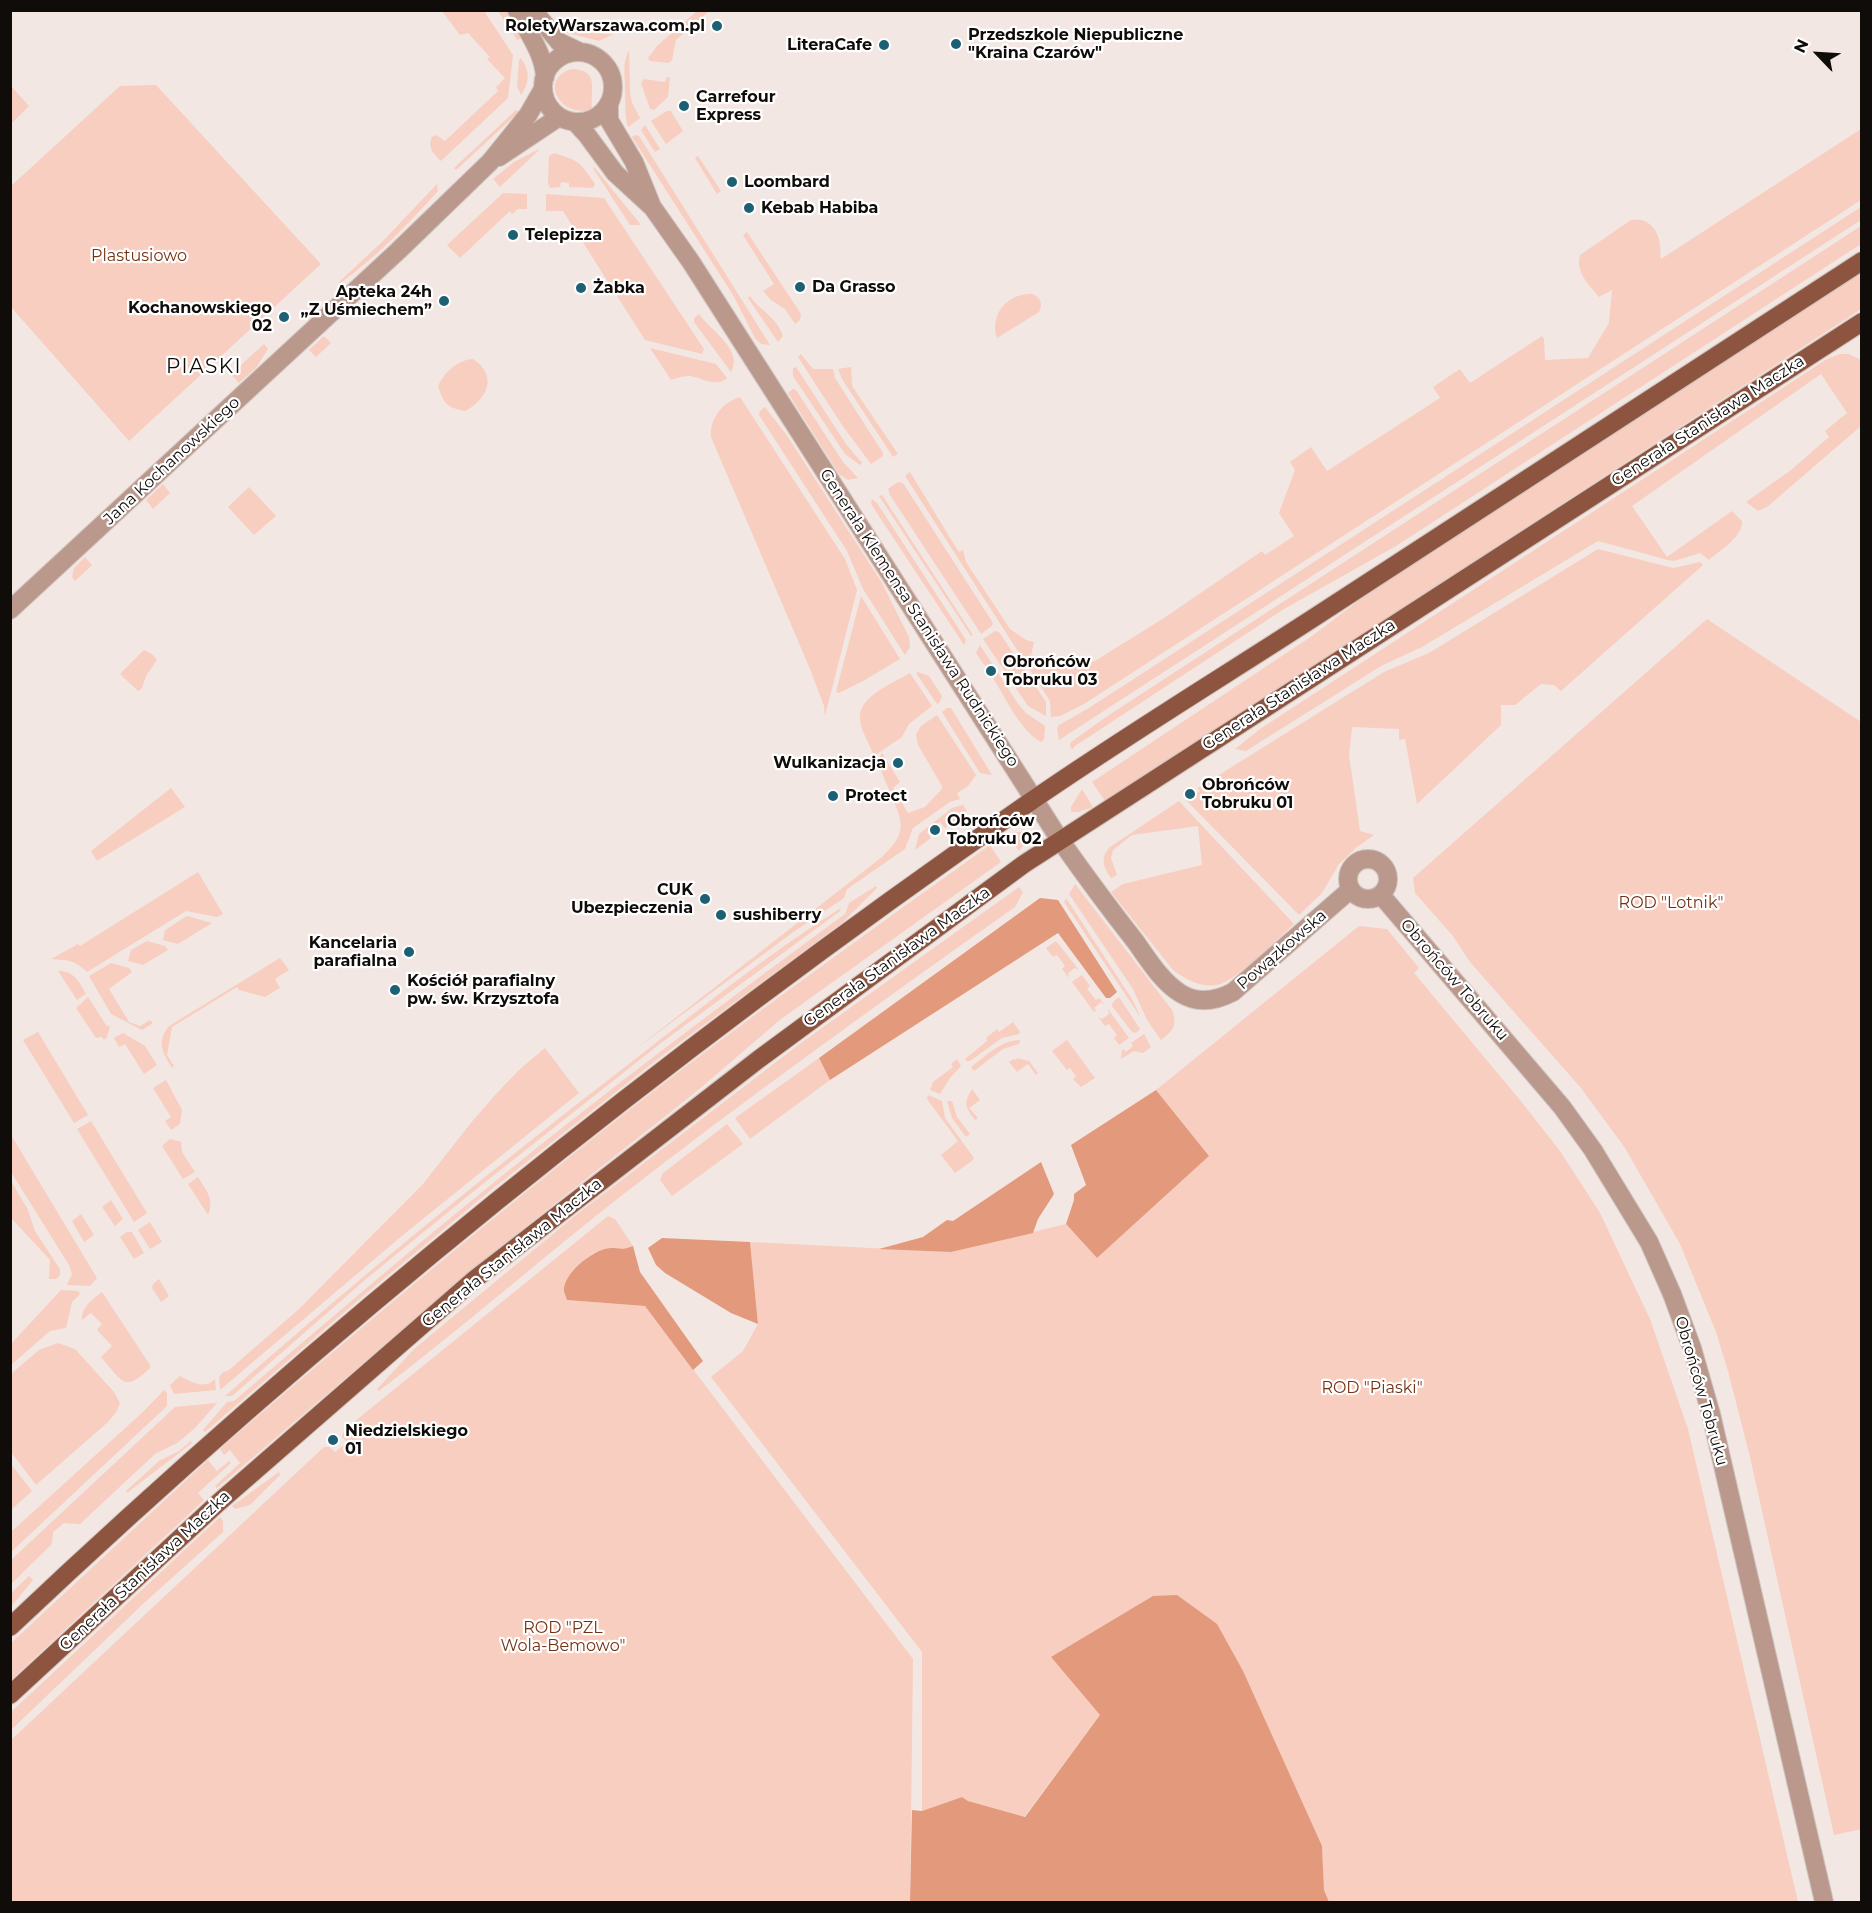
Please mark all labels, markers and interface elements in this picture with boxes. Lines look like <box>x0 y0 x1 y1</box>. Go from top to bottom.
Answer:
place label: RoletyWarszawa.com.pl <box>505 16 705 36</box>
marker: RoletyWarszawa.com.pl <box>710 19 724 33</box>
north arrow <box>1788 24 1848 84</box>
place label: Przedszkole Niepubliczne "Kraina Czarów" <box>968 25 1183 63</box>
place label: LiteraCafe <box>787 35 872 55</box>
text: N <box>1790 36 1813 56</box>
marker: Przedszkole Niepubliczne "Kraina Czarów" <box>949 37 963 51</box>
marker: LiteraCafe <box>877 38 891 52</box>
place label: Carrefour Express <box>696 87 776 125</box>
marker: Carrefour Express <box>677 99 691 113</box>
place label: Loombard <box>744 172 830 192</box>
marker: Loombard <box>725 175 739 189</box>
place label: Kebab Habiba <box>761 198 878 218</box>
marker: Kebab Habiba <box>742 201 756 215</box>
place label: Telepizza <box>525 225 602 245</box>
marker: Telepizza <box>506 228 520 242</box>
park label: Plastusiowo <box>91 246 187 266</box>
place label: Da Grasso <box>812 277 896 297</box>
place label: Żabka <box>593 278 645 298</box>
marker: Da Grasso <box>793 280 807 294</box>
marker: Żabka <box>574 281 588 295</box>
place label: Apteka 24h „Z Uśmiechem” <box>300 282 432 320</box>
marker: Apteka 24h „Z Uśmiechem” <box>437 294 451 308</box>
place label: Kochanowskiego 02 <box>128 298 272 336</box>
marker: Kochanowskiego 02 <box>277 310 291 324</box>
street label: Generała Stanisława Maczka <box>1608 351 1808 491</box>
district label: PIASKI <box>166 355 242 379</box>
street label: Jana Kochanowskiego <box>100 393 244 529</box>
street label: Generała Klemensa Stanisława Rudnickiego <box>815 465 1023 771</box>
street label: Generała Stanisława Maczka <box>1199 615 1399 755</box>
place label: Obrońców Tobruku 03 <box>1003 652 1097 690</box>
marker: Obrońców Tobruku 03 <box>984 664 998 678</box>
place label: Wulkanizacja <box>773 753 886 773</box>
marker: Wulkanizacja <box>891 756 905 770</box>
place label: Obrońców Tobruku 01 <box>1202 775 1293 813</box>
place label: Protect <box>845 786 907 806</box>
marker: Obrońców Tobruku 01 <box>1183 787 1197 801</box>
marker: Protect <box>826 789 840 803</box>
place label: Obrońców Tobruku 02 <box>947 811 1041 849</box>
marker: Obrońców Tobruku 02 <box>928 823 942 837</box>
place label: CUK Ubezpieczenia <box>571 880 693 918</box>
street label: Generała Stanisława Maczka <box>800 883 994 1031</box>
marker: CUK Ubezpieczenia <box>698 892 712 906</box>
park label: ROD "Lotnik" <box>1619 893 1723 913</box>
place label: sushiberry <box>733 905 821 925</box>
street label: Powązkowska <box>1233 906 1331 994</box>
marker: sushiberry <box>714 908 728 922</box>
street label: Obrońców Tobruku <box>1396 915 1512 1045</box>
place label: Kancelaria parafialna <box>309 933 397 971</box>
marker: Kancelaria parafialna <box>402 945 416 959</box>
place label: Kościół parafialny pw. św. Krzysztofa <box>407 971 559 1009</box>
marker: Kościół parafialny pw. św. Krzysztofa <box>388 983 402 997</box>
street label: Generała Stanisława Maczka <box>418 1174 606 1332</box>
street label: Obrońców Tobruku <box>1670 1314 1732 1468</box>
park label: ROD "Piaski" <box>1321 1378 1423 1398</box>
place label: Niedzielskiego 01 <box>345 1421 468 1459</box>
marker: Niedzielskiego 01 <box>326 1433 340 1447</box>
street label: Generała Stanisława Maczka <box>56 1487 234 1655</box>
park label: ROD "PZL Wola-Bemowo" <box>501 1618 625 1656</box>

